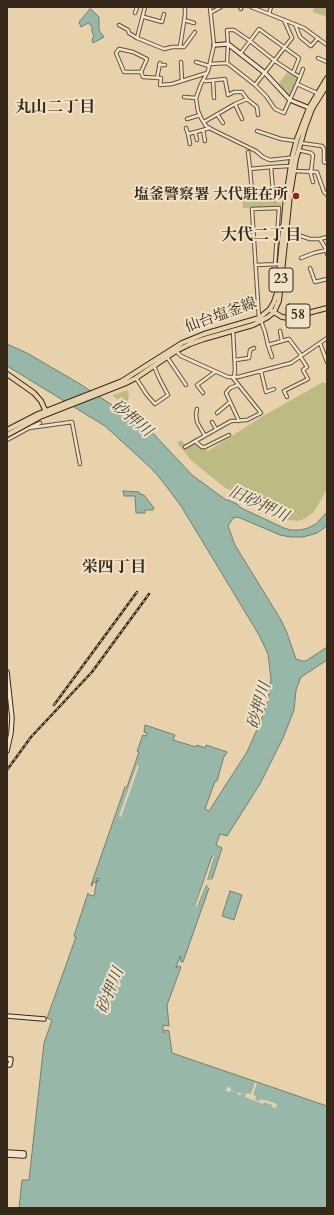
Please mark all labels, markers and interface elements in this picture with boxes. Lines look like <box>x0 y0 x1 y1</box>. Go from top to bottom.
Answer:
district label: 丸山二丁目 <box>15 98 95 118</box>
place label: 塩釜警察署 大代駐在所 <box>134 187 288 205</box>
marker: 塩釜警察署 大代駐在所 <box>291 191 301 201</box>
district label: 大代二丁目 <box>221 226 301 246</box>
road number: 23 <box>269 268 293 292</box>
street label: 仙台塩釜線 <box>183 295 259 337</box>
road number: 58 <box>286 304 310 328</box>
water label: 砂押川 <box>106 396 156 442</box>
water label: 旧砂押川 <box>225 483 291 527</box>
district label: 栄四丁目 <box>82 558 146 578</box>
water label: 砂押川 <box>244 680 276 732</box>
water label: 砂押川 <box>93 965 129 1017</box>

